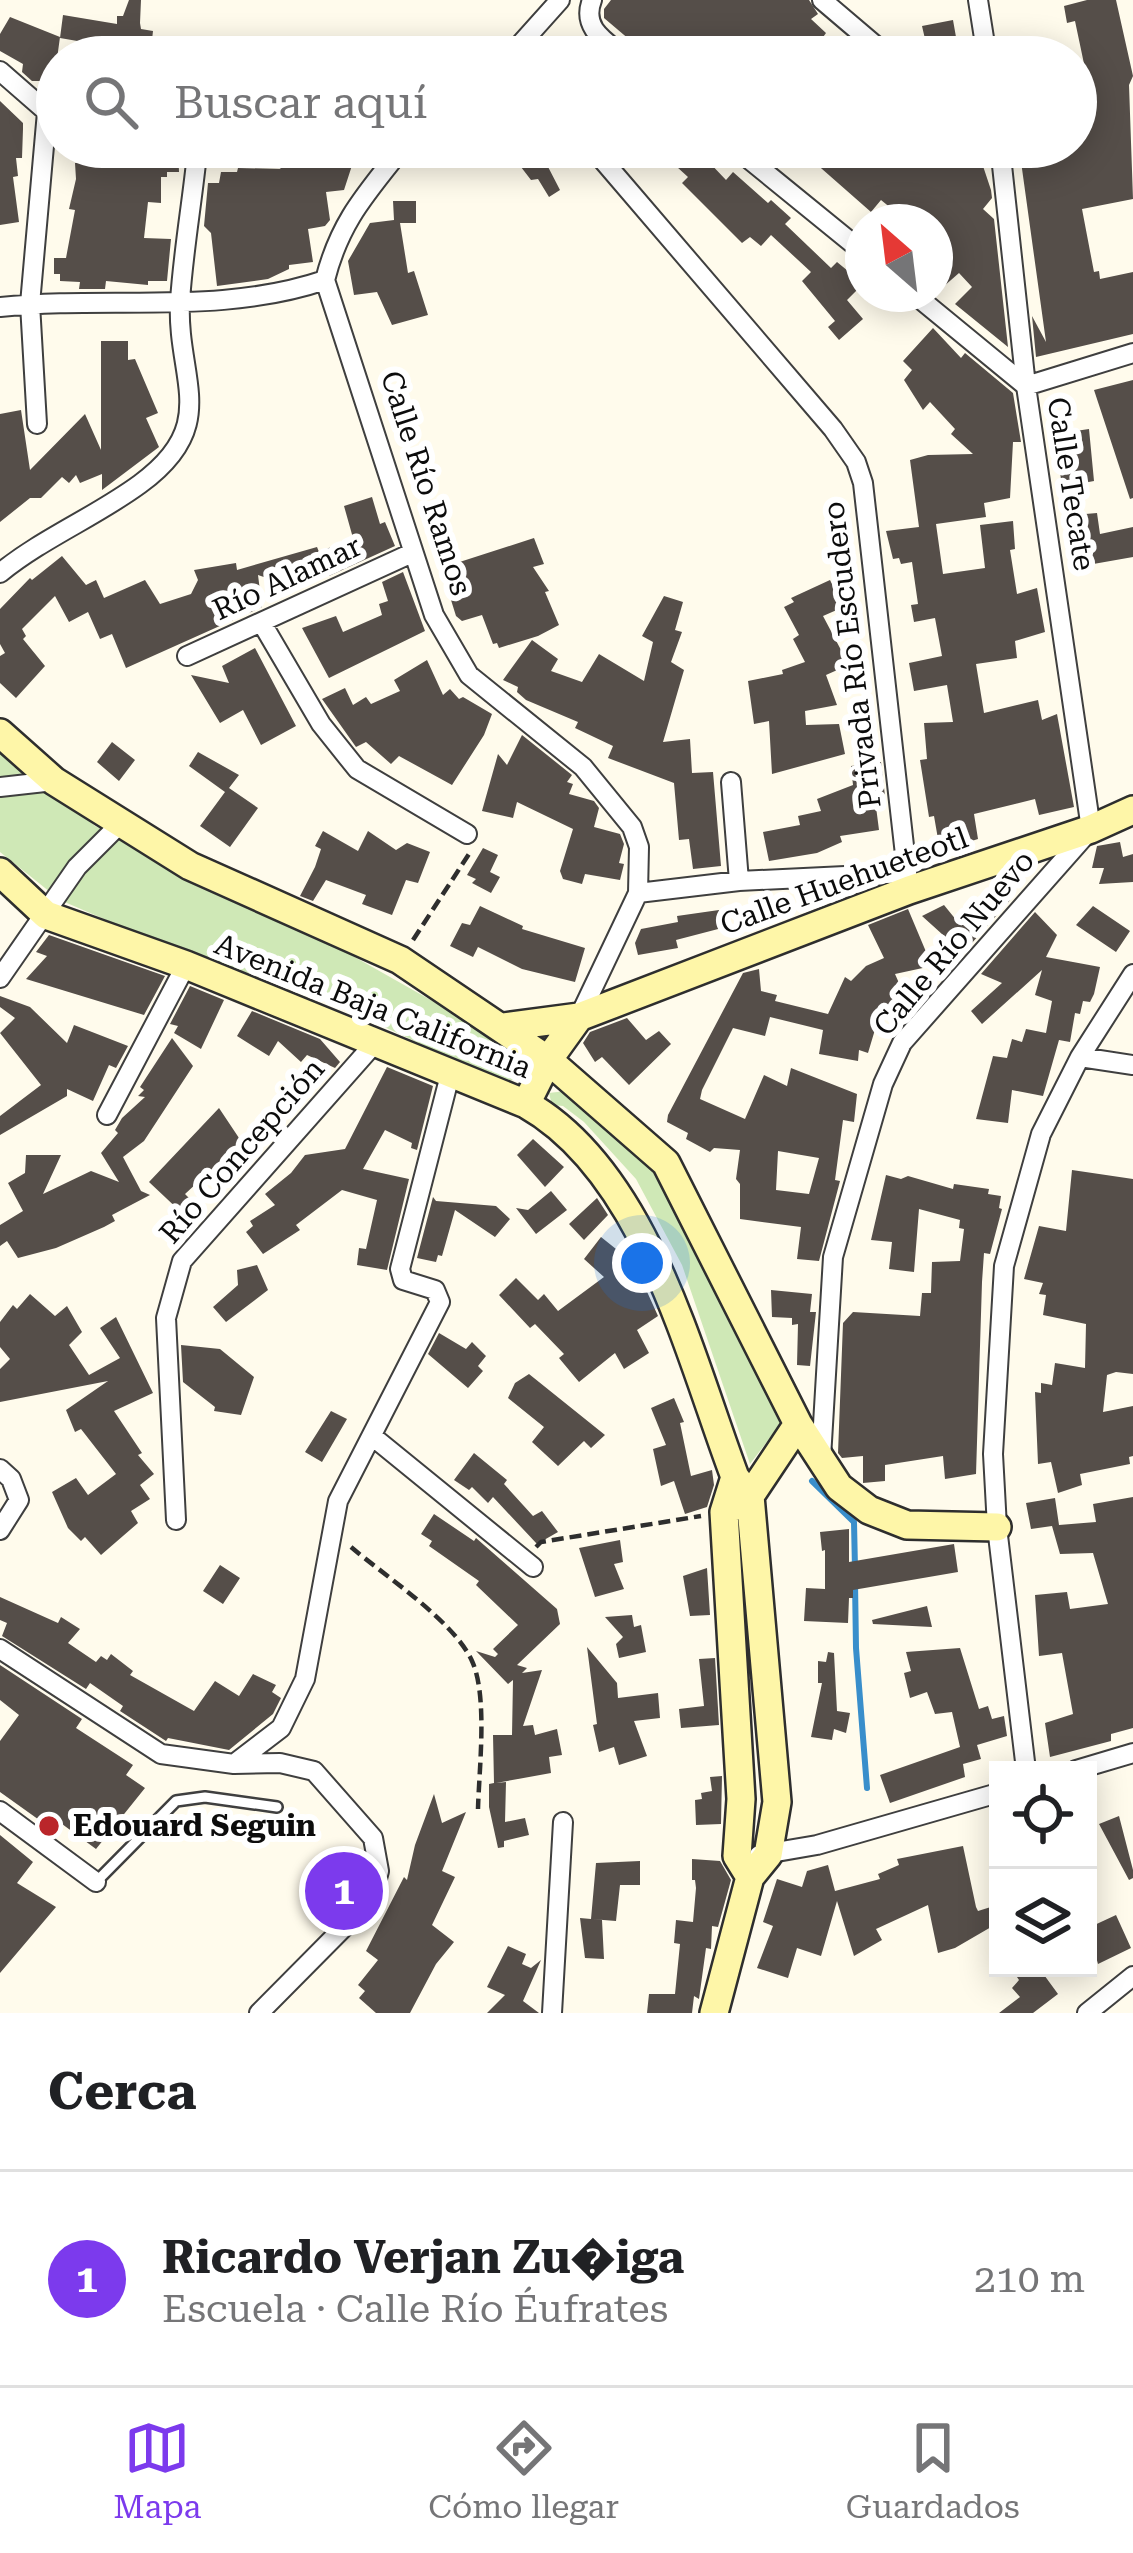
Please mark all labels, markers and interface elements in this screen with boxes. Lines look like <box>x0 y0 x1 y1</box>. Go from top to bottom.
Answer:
search box <box>36 36 1097 168</box>
icon: search <box>78 69 144 135</box>
text: Buscar aquí <box>174 76 427 129</box>
north arrow <box>845 204 953 312</box>
street label: Calle Río Ramos <box>374 366 479 599</box>
street label: Calle Tecate <box>1041 395 1102 573</box>
street label: Privada Río Escudero <box>815 500 888 810</box>
street label: Río Alamar <box>207 528 366 627</box>
street label: Calle Huehueteotl <box>715 819 972 942</box>
street label: Calle Río Nuevo <box>866 843 1041 1042</box>
street label: Avenida Baja California <box>210 926 537 1085</box>
street label: Río Concepción <box>152 1051 331 1250</box>
your location <box>612 1233 672 1293</box>
map controls <box>989 1761 1097 1977</box>
button: locate <box>989 1761 1097 1869</box>
place label: Edouard Seguin <box>73 1808 316 1843</box>
marker: Edouard Seguin <box>36 1813 62 1839</box>
pin: 1 <box>305 1846 383 1936</box>
button: layers <box>989 1869 1097 1977</box>
text: Cerca <box>48 2062 197 2121</box>
text: Ricardo Verjan Zu�iga <box>162 2231 684 2284</box>
text: 1 <box>76 2256 98 2302</box>
text: 210 m <box>974 2256 1085 2302</box>
text: Escuela · Calle Río Éufrates <box>162 2286 668 2332</box>
tab: Mapa <box>113 2415 201 2526</box>
tab: Cómo llegar <box>428 2415 619 2526</box>
tab: Guardados <box>846 2415 1020 2526</box>

